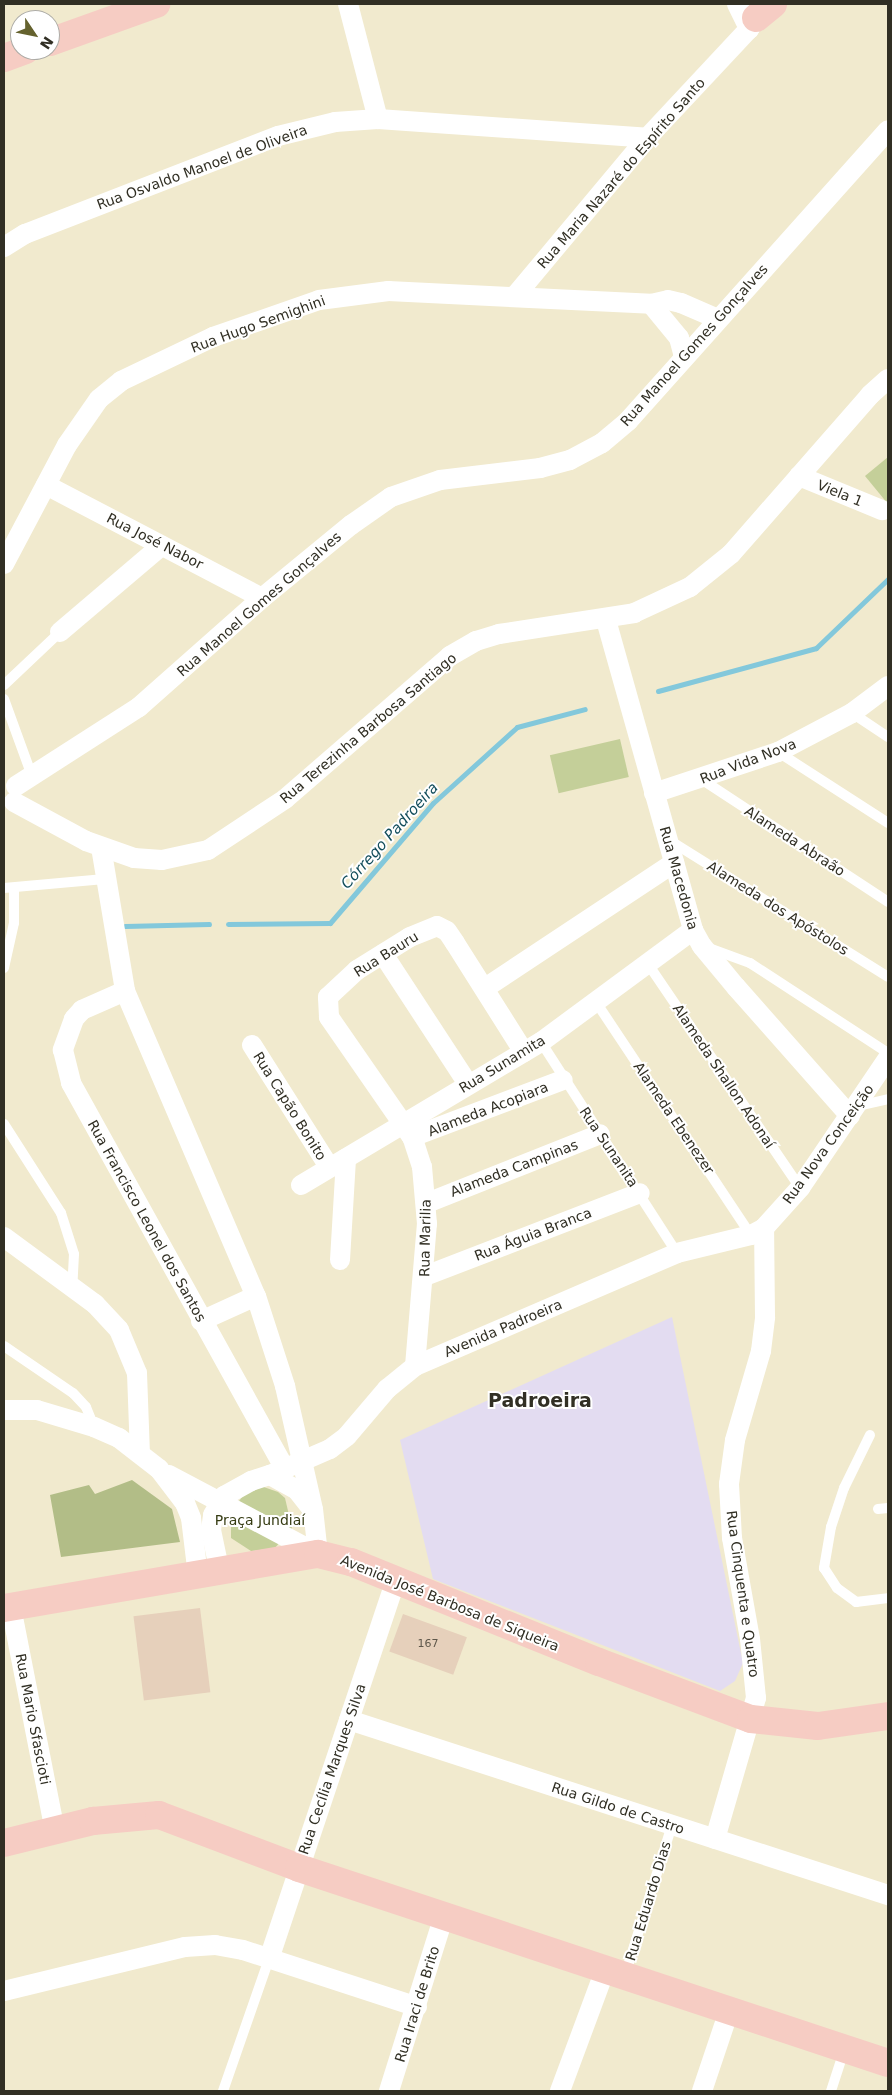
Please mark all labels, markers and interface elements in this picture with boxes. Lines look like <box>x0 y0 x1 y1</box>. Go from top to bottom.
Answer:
north arrow <box>10 10 60 60</box>
text: N <box>37 33 57 52</box>
street label: Rua Maria Nazaré do Espírito Santo <box>534 74 708 272</box>
street label: Rua Osvaldo Manoel de Oliveira <box>94 121 310 213</box>
street label: Rua Manoel Gomes Gonçalves <box>617 261 771 429</box>
street label: Rua Hugo Semighini <box>189 292 327 356</box>
street label: Viela 1 <box>815 476 865 510</box>
street label: Rua José Nabor <box>104 509 206 573</box>
street label: Rua Manoel Gomes Gonçalves <box>173 528 345 680</box>
street label: Rua Terezinha Barbosa Santiago <box>276 649 460 807</box>
street label: Rua Vida Nova <box>697 735 799 787</box>
water label: Córrego Padroeira <box>338 779 442 893</box>
street label: Alameda Abraão <box>742 802 848 880</box>
street label: Rua Macedonia <box>656 824 702 932</box>
street label: Alameda dos Apóstolos <box>704 858 852 958</box>
street label: Rua Bauru <box>351 928 421 980</box>
street label: Alameda Shallon Adonaí <box>669 1001 779 1151</box>
street label: Rua Sunamita <box>456 1032 548 1096</box>
street label: Rua Capão Bonito <box>250 1049 330 1163</box>
street label: Alameda Ebenezer <box>630 1059 718 1177</box>
street label: Alameda Acopiara <box>425 1078 551 1140</box>
street label: Rua Nova Conceição <box>779 1081 877 1207</box>
street label: Rua Sunanita <box>576 1104 642 1190</box>
street label: Rua Francisco Leonel dos Santos <box>84 1117 210 1325</box>
street label: Alameda Campinas <box>448 1136 580 1200</box>
street label: Rua Marilia <box>416 1199 434 1277</box>
street label: Rua Águia Branca <box>472 1204 594 1264</box>
street label: Avenida Padroeira <box>442 1296 564 1360</box>
district label: Padroeira <box>488 1390 592 1412</box>
street label: Rua Cinquenta e Quatro <box>723 1509 763 1679</box>
park label: Praça Jundiaí <box>215 1512 305 1528</box>
street label: Avenida José Barbosa de Siqueira <box>338 1551 562 1655</box>
house number: 167 <box>418 1637 438 1651</box>
street label: Rua Mario Sfascioti <box>12 1652 54 1786</box>
street label: Rua Cecília Marques Silva <box>295 1681 369 1857</box>
street label: Rua Gildo de Castro <box>549 1779 687 1837</box>
street label: Rua Eduardo Dias <box>622 1839 674 1963</box>
street label: Rua Iraci de Brito <box>391 1944 443 2064</box>

